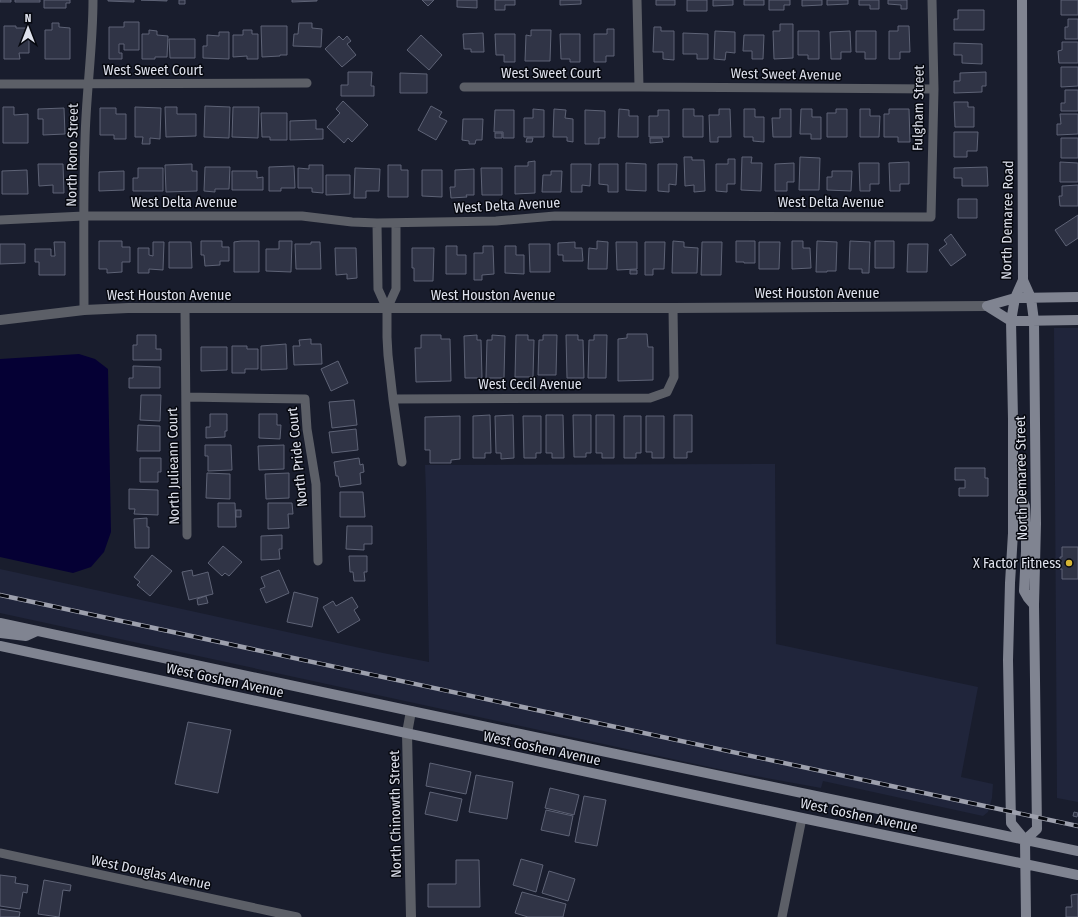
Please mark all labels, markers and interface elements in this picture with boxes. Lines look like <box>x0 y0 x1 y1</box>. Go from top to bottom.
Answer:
north arrow <box>8 8 48 48</box>
text: N <box>25 12 31 25</box>
street label: West Sweet Court <box>103 62 203 79</box>
street label: Fulgham Street <box>909 64 928 151</box>
street label: West Sweet Court <box>501 65 601 82</box>
street label: West Sweet Avenue <box>730 65 842 84</box>
street label: North Rono Street <box>63 103 82 207</box>
street label: North Demaree Road <box>998 160 1017 280</box>
street label: West Delta Avenue <box>131 194 237 211</box>
street label: West Delta Avenue <box>453 194 561 217</box>
street label: West Delta Avenue <box>778 194 884 211</box>
street label: West Houston Avenue <box>755 285 879 302</box>
street label: West Houston Avenue <box>107 287 231 304</box>
street label: West Houston Avenue <box>431 287 555 304</box>
street label: West Cecil Avenue <box>478 376 582 393</box>
street label: North Pride Court <box>284 406 311 508</box>
street label: North Julieann Court <box>164 407 183 525</box>
street label: North Demaree Street <box>1012 415 1031 540</box>
place label: X Factor Fitness <box>973 555 1061 572</box>
marker: X Factor Fitness <box>1064 558 1074 568</box>
street label: West Goshen Avenue <box>165 660 285 701</box>
street label: West Goshen Avenue <box>482 728 602 769</box>
street label: North Chinowth Street <box>386 750 405 878</box>
street label: West Goshen Avenue <box>799 795 919 836</box>
street label: West Douglas Avenue <box>89 851 213 894</box>

